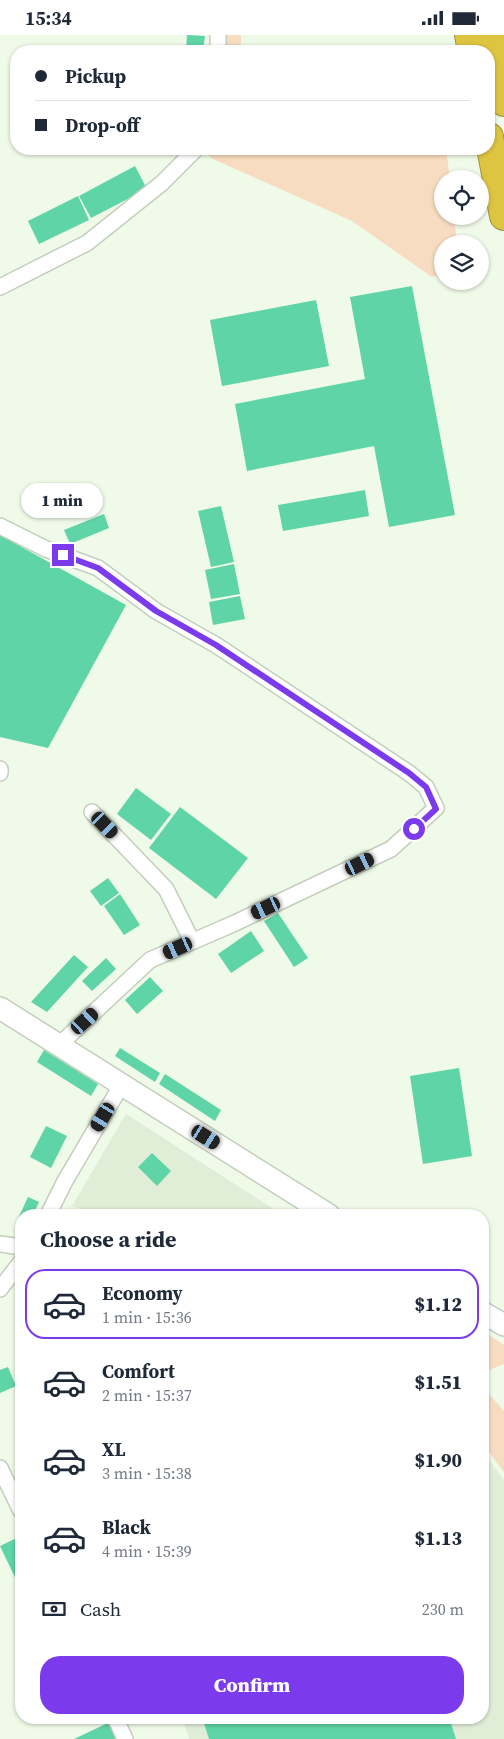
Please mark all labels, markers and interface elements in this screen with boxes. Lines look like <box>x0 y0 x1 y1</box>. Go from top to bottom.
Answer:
text: 15:34 <box>25 5 72 31</box>
text: Pickup <box>65 63 126 89</box>
text: Drop-off <box>65 112 139 138</box>
map controls <box>434 170 489 290</box>
button: locate <box>434 170 489 225</box>
button: layers <box>434 235 489 290</box>
callout: 1 min <box>22 483 104 517</box>
text: 1 min <box>41 489 83 511</box>
route end <box>52 544 74 566</box>
car <box>89 809 120 841</box>
route start <box>403 818 425 840</box>
car <box>343 851 376 877</box>
car <box>249 895 282 921</box>
car <box>161 935 194 961</box>
car <box>68 1005 101 1037</box>
car <box>88 1100 117 1134</box>
car <box>189 1123 222 1151</box>
text: Choose a ride <box>40 1224 177 1254</box>
text: Economy <box>102 1280 183 1306</box>
icon: car <box>42 1282 87 1327</box>
text: $1.12 <box>414 1291 462 1317</box>
text: 1 min · 15:36 <box>102 1306 192 1328</box>
text: Comfort <box>102 1358 175 1384</box>
icon: car <box>42 1360 87 1405</box>
text: $1.51 <box>414 1369 462 1395</box>
text: 2 min · 15:37 <box>102 1384 192 1406</box>
text: XL <box>102 1436 125 1462</box>
icon: car <box>42 1438 87 1483</box>
text: $1.90 <box>414 1447 462 1473</box>
text: 3 min · 15:38 <box>102 1462 192 1484</box>
text: Black <box>102 1514 151 1540</box>
icon: car <box>42 1516 87 1561</box>
text: $1.13 <box>414 1525 462 1551</box>
text: 4 min · 15:39 <box>102 1540 192 1562</box>
icon: cash <box>40 1595 68 1623</box>
text: Cash <box>80 1596 121 1622</box>
text: 230 m <box>422 1598 464 1620</box>
button: Confirm <box>40 1656 464 1714</box>

